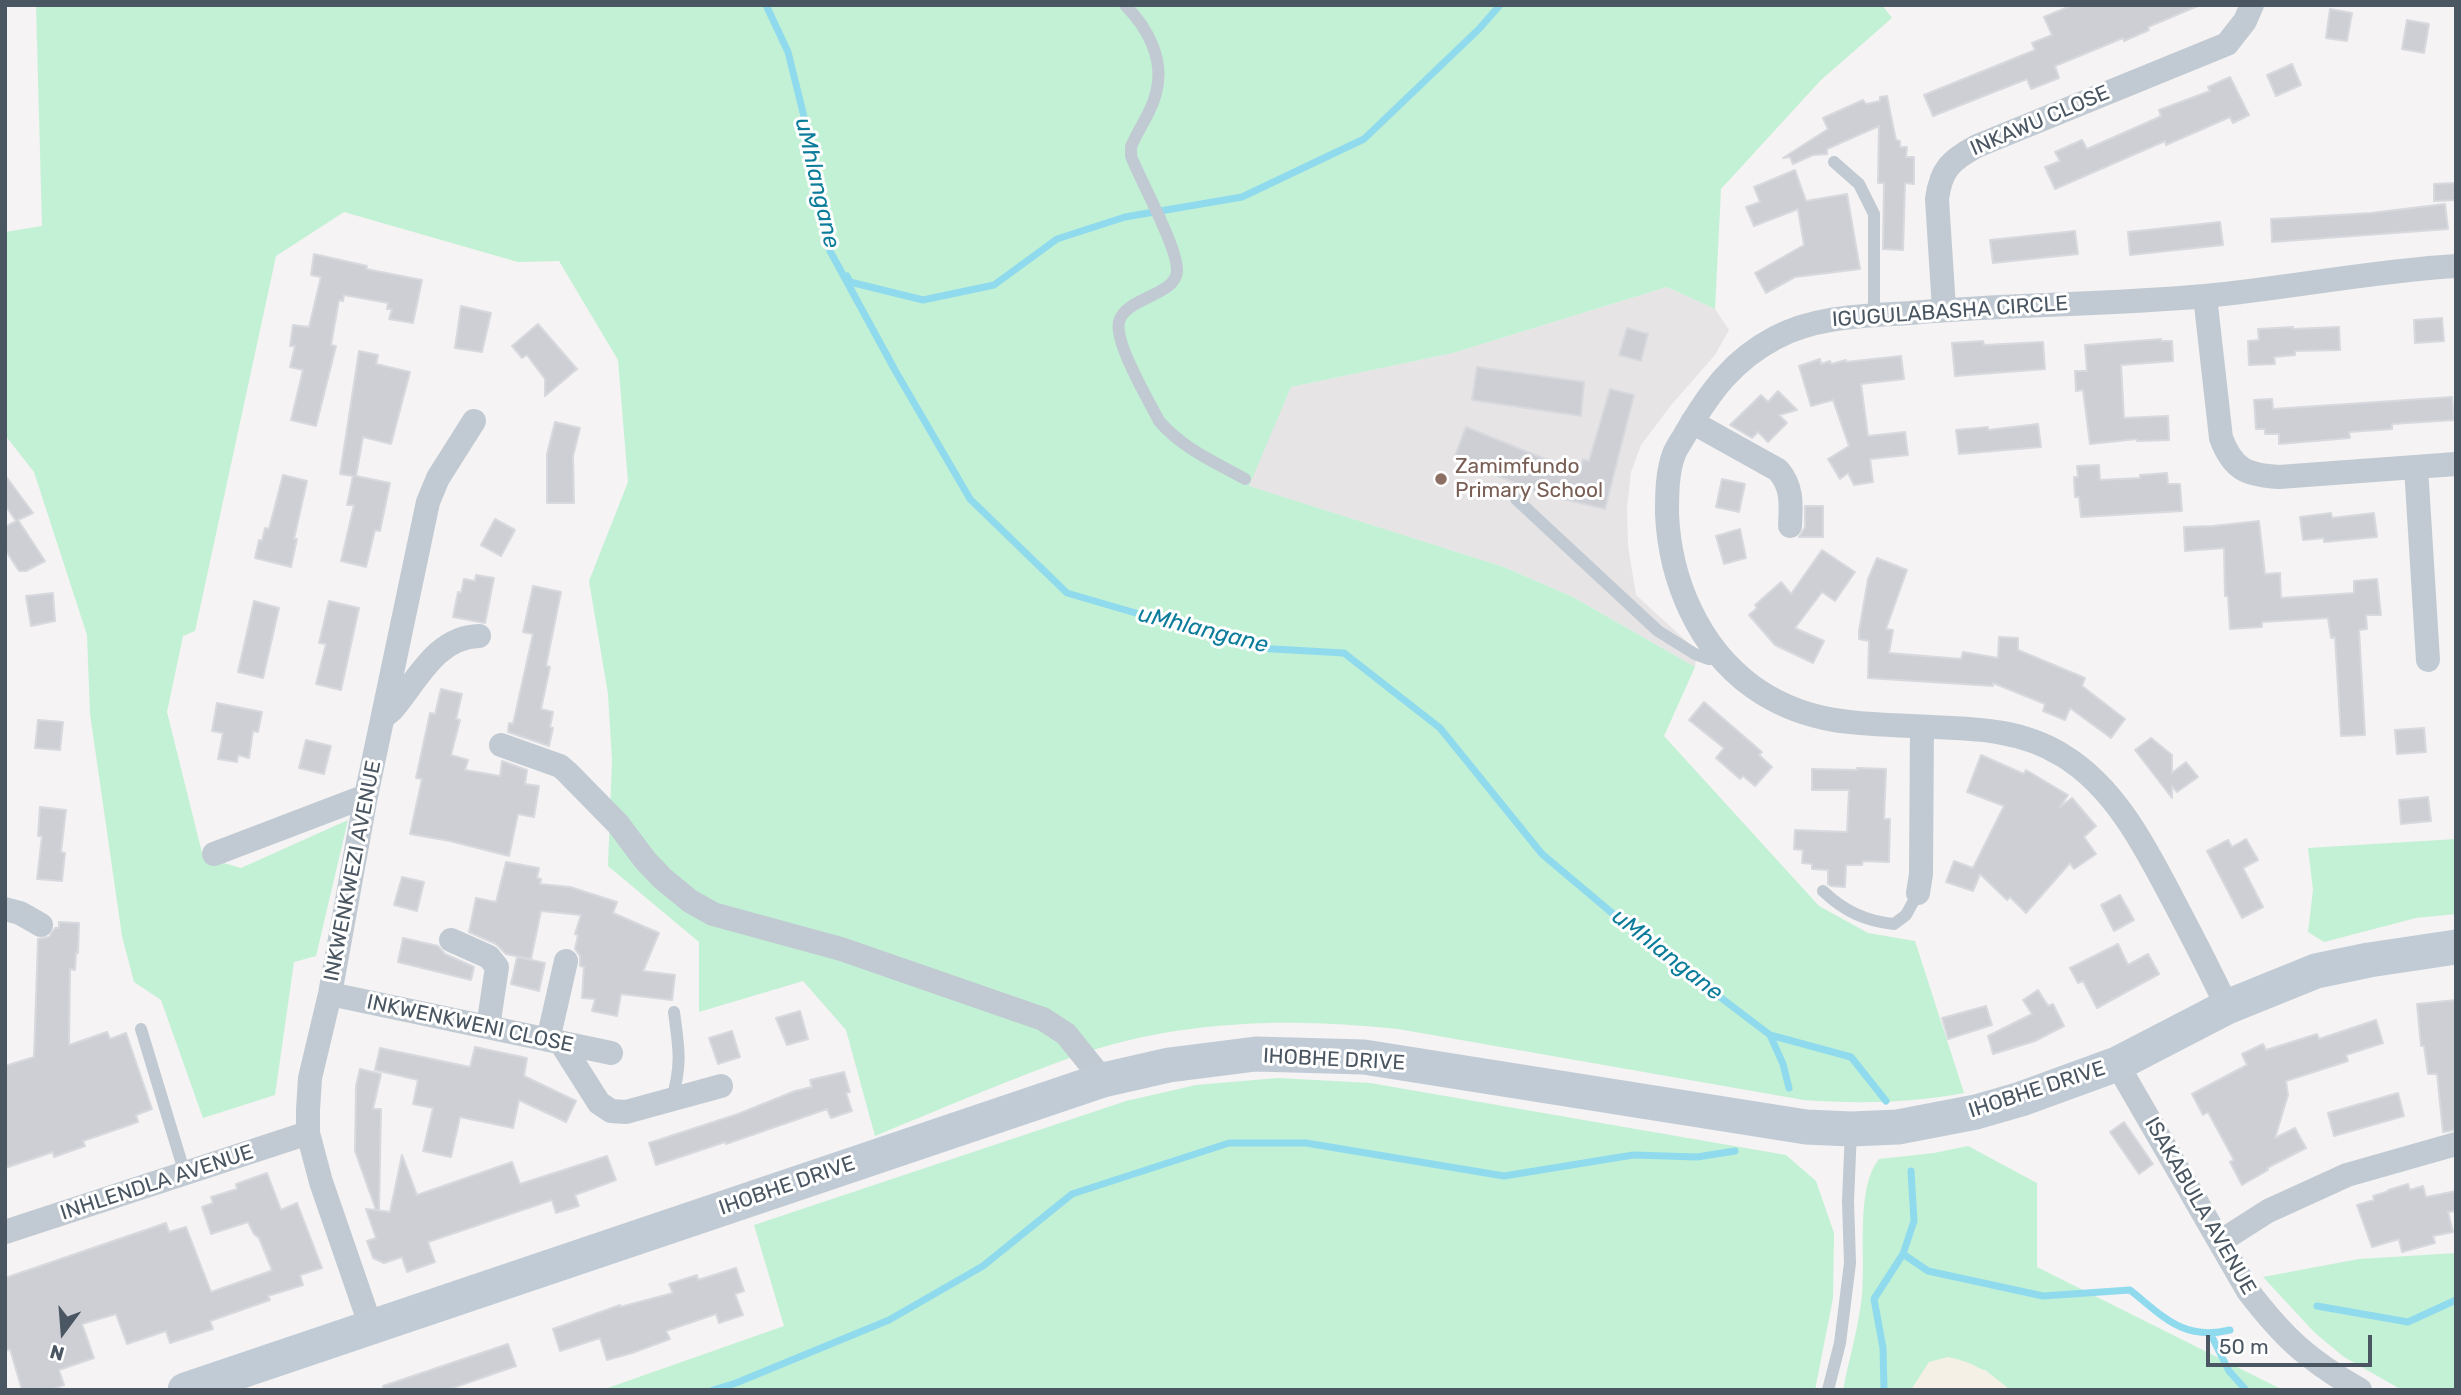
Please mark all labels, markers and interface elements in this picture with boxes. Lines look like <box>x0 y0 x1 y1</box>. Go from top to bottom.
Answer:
street label: INKAWU CLOSE <box>1967 80 2113 162</box>
water label: uMhlangane <box>789 115 845 251</box>
street label: IGUGULABASHA CIRCLE <box>1831 291 2069 333</box>
place label: Zamimfundo Primary School <box>1455 454 1603 504</box>
marker: Zamimfundo Primary School <box>1433 471 1449 487</box>
water label: uMhlangane <box>1135 601 1271 659</box>
street label: INKWENKWEZI AVENUE <box>319 759 387 983</box>
water label: uMhlangane <box>1606 903 1728 1007</box>
street label: INKWENKWENI CLOSE <box>365 990 575 1058</box>
street label: IHOBHE DRIVE <box>1262 1044 1406 1076</box>
street label: IHOBHE DRIVE <box>1965 1056 2109 1124</box>
street label: ISAKABULA AVENUE <box>2139 1113 2261 1299</box>
street label: INHLENDLA AVENUE <box>57 1140 257 1226</box>
street label: IHOBHE DRIVE <box>716 1151 858 1221</box>
north arrow <box>28 1297 98 1367</box>
scale bar <box>2209 1322 2375 1366</box>
text: 50 m <box>2219 1334 2269 1359</box>
text: N <box>47 1340 67 1366</box>

